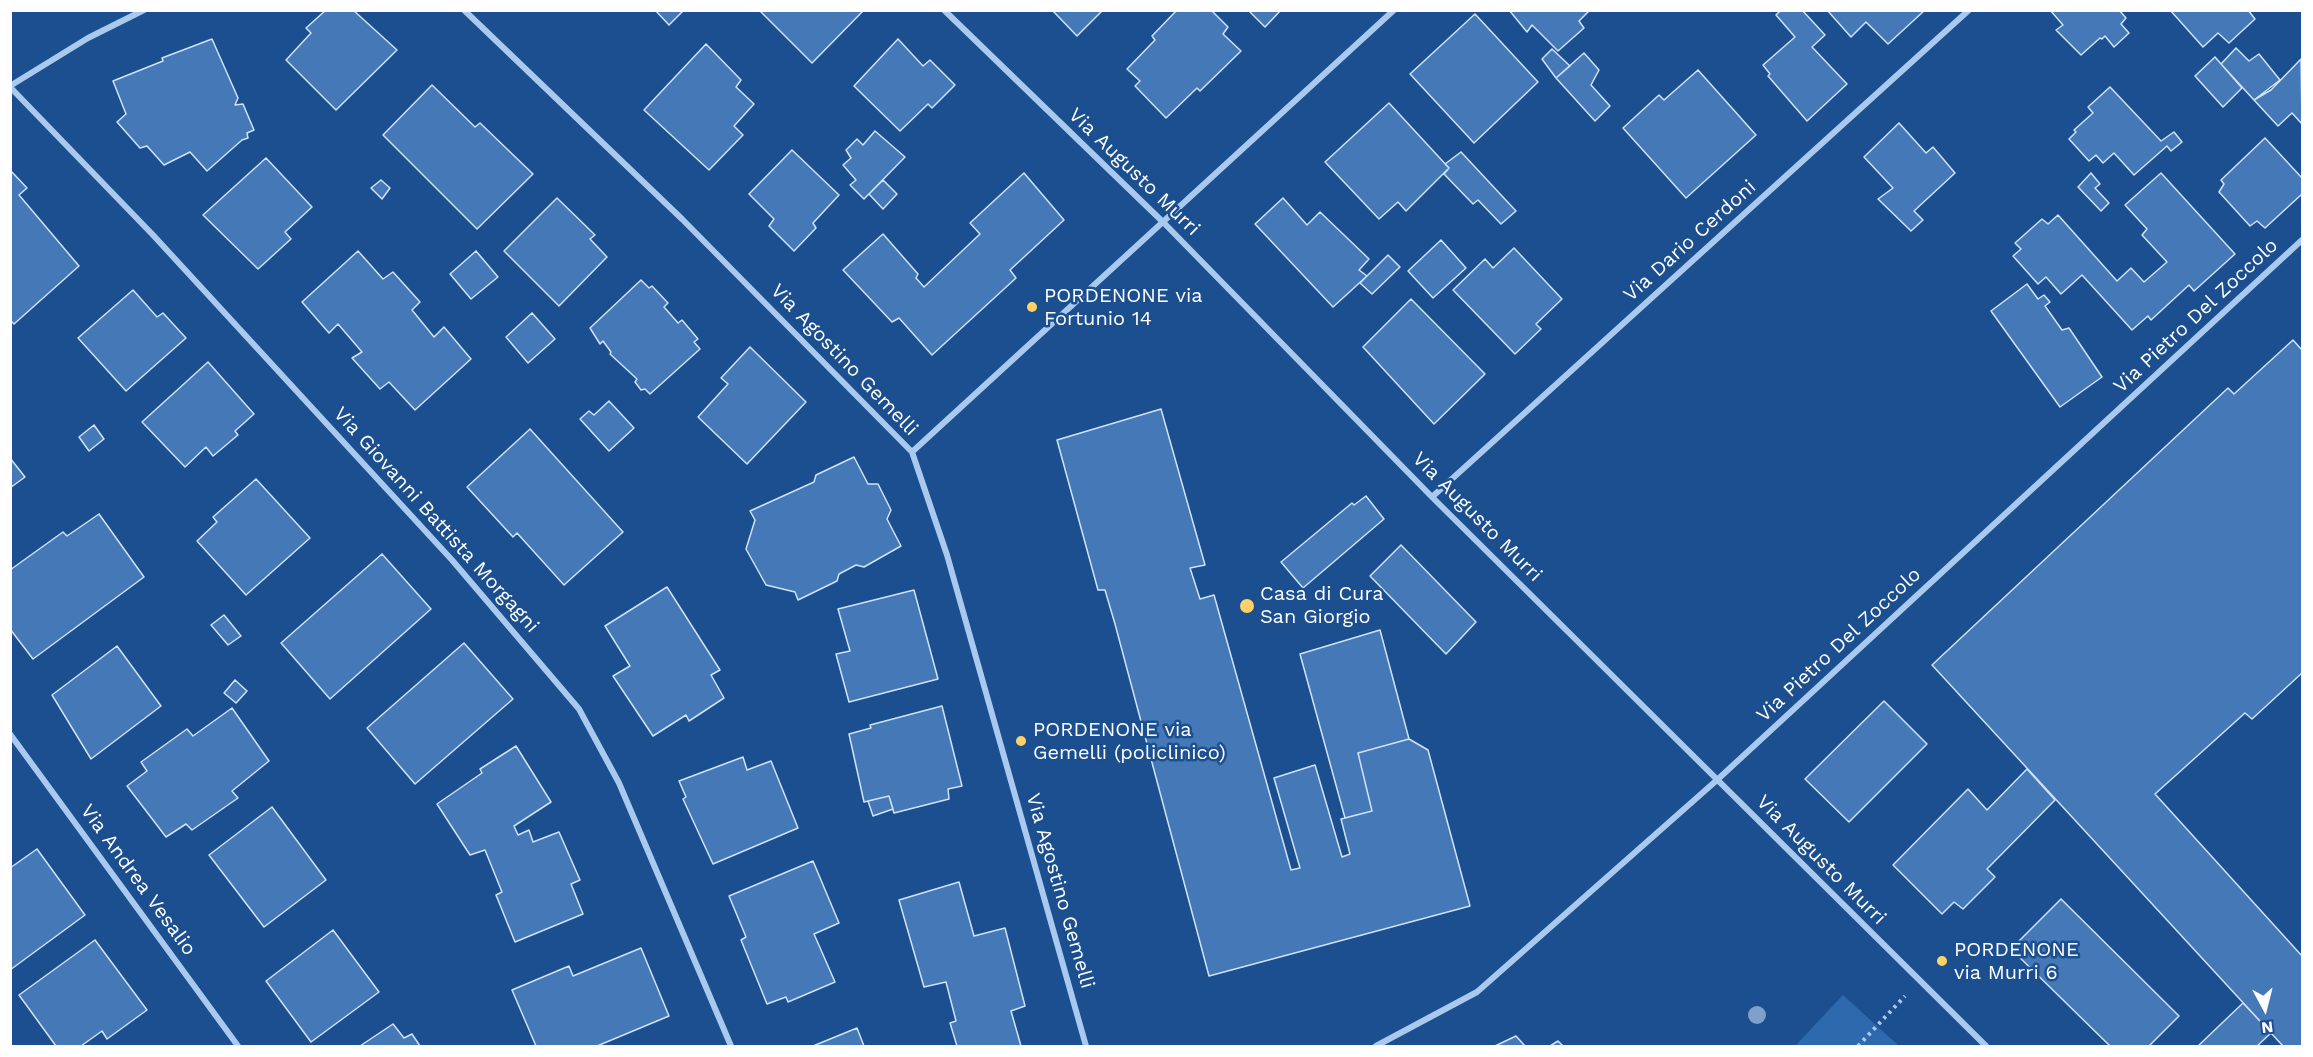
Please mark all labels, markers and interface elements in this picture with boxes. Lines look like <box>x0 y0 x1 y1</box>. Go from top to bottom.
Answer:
street label: Via Augusto Murri <box>1063 103 1205 241</box>
street label: Via Dario Cerdoni <box>1619 175 1761 307</box>
street label: Via Pietro Del Zoccolo <box>2109 234 2283 398</box>
street label: Via Agostino Gemelli <box>765 279 923 441</box>
place label: PORDENONE via Fortunio 14 <box>1044 284 1203 331</box>
marker: PORDENONE via Fortunio 14 <box>1025 300 1039 314</box>
street label: Via Giovanni Battista Morgagni <box>328 402 544 638</box>
street label: Via Augusto Murri <box>1407 447 1547 587</box>
street label: Via Pietro Del Zoccolo <box>1752 563 1926 727</box>
place label: Casa di Cura San Giorgio <box>1260 582 1384 629</box>
marker: Casa di Cura San Giorgio <box>1238 597 1256 615</box>
place label: PORDENONE via Gemelli (policlinico) <box>1033 718 1226 765</box>
marker: PORDENONE via Gemelli (policlinico) <box>1014 734 1028 748</box>
street label: Via Augusto Murri <box>1751 790 1891 930</box>
street label: Via Agostino Gemelli <box>1021 791 1099 991</box>
street label: Via Andrea Vesalio <box>75 800 201 960</box>
place label: PORDENONE via Murri 6 <box>1954 938 2079 985</box>
marker: PORDENONE via Murri 6 <box>1935 954 1949 968</box>
north arrow <box>2235 979 2295 1039</box>
text: N <box>2260 1017 2274 1038</box>

